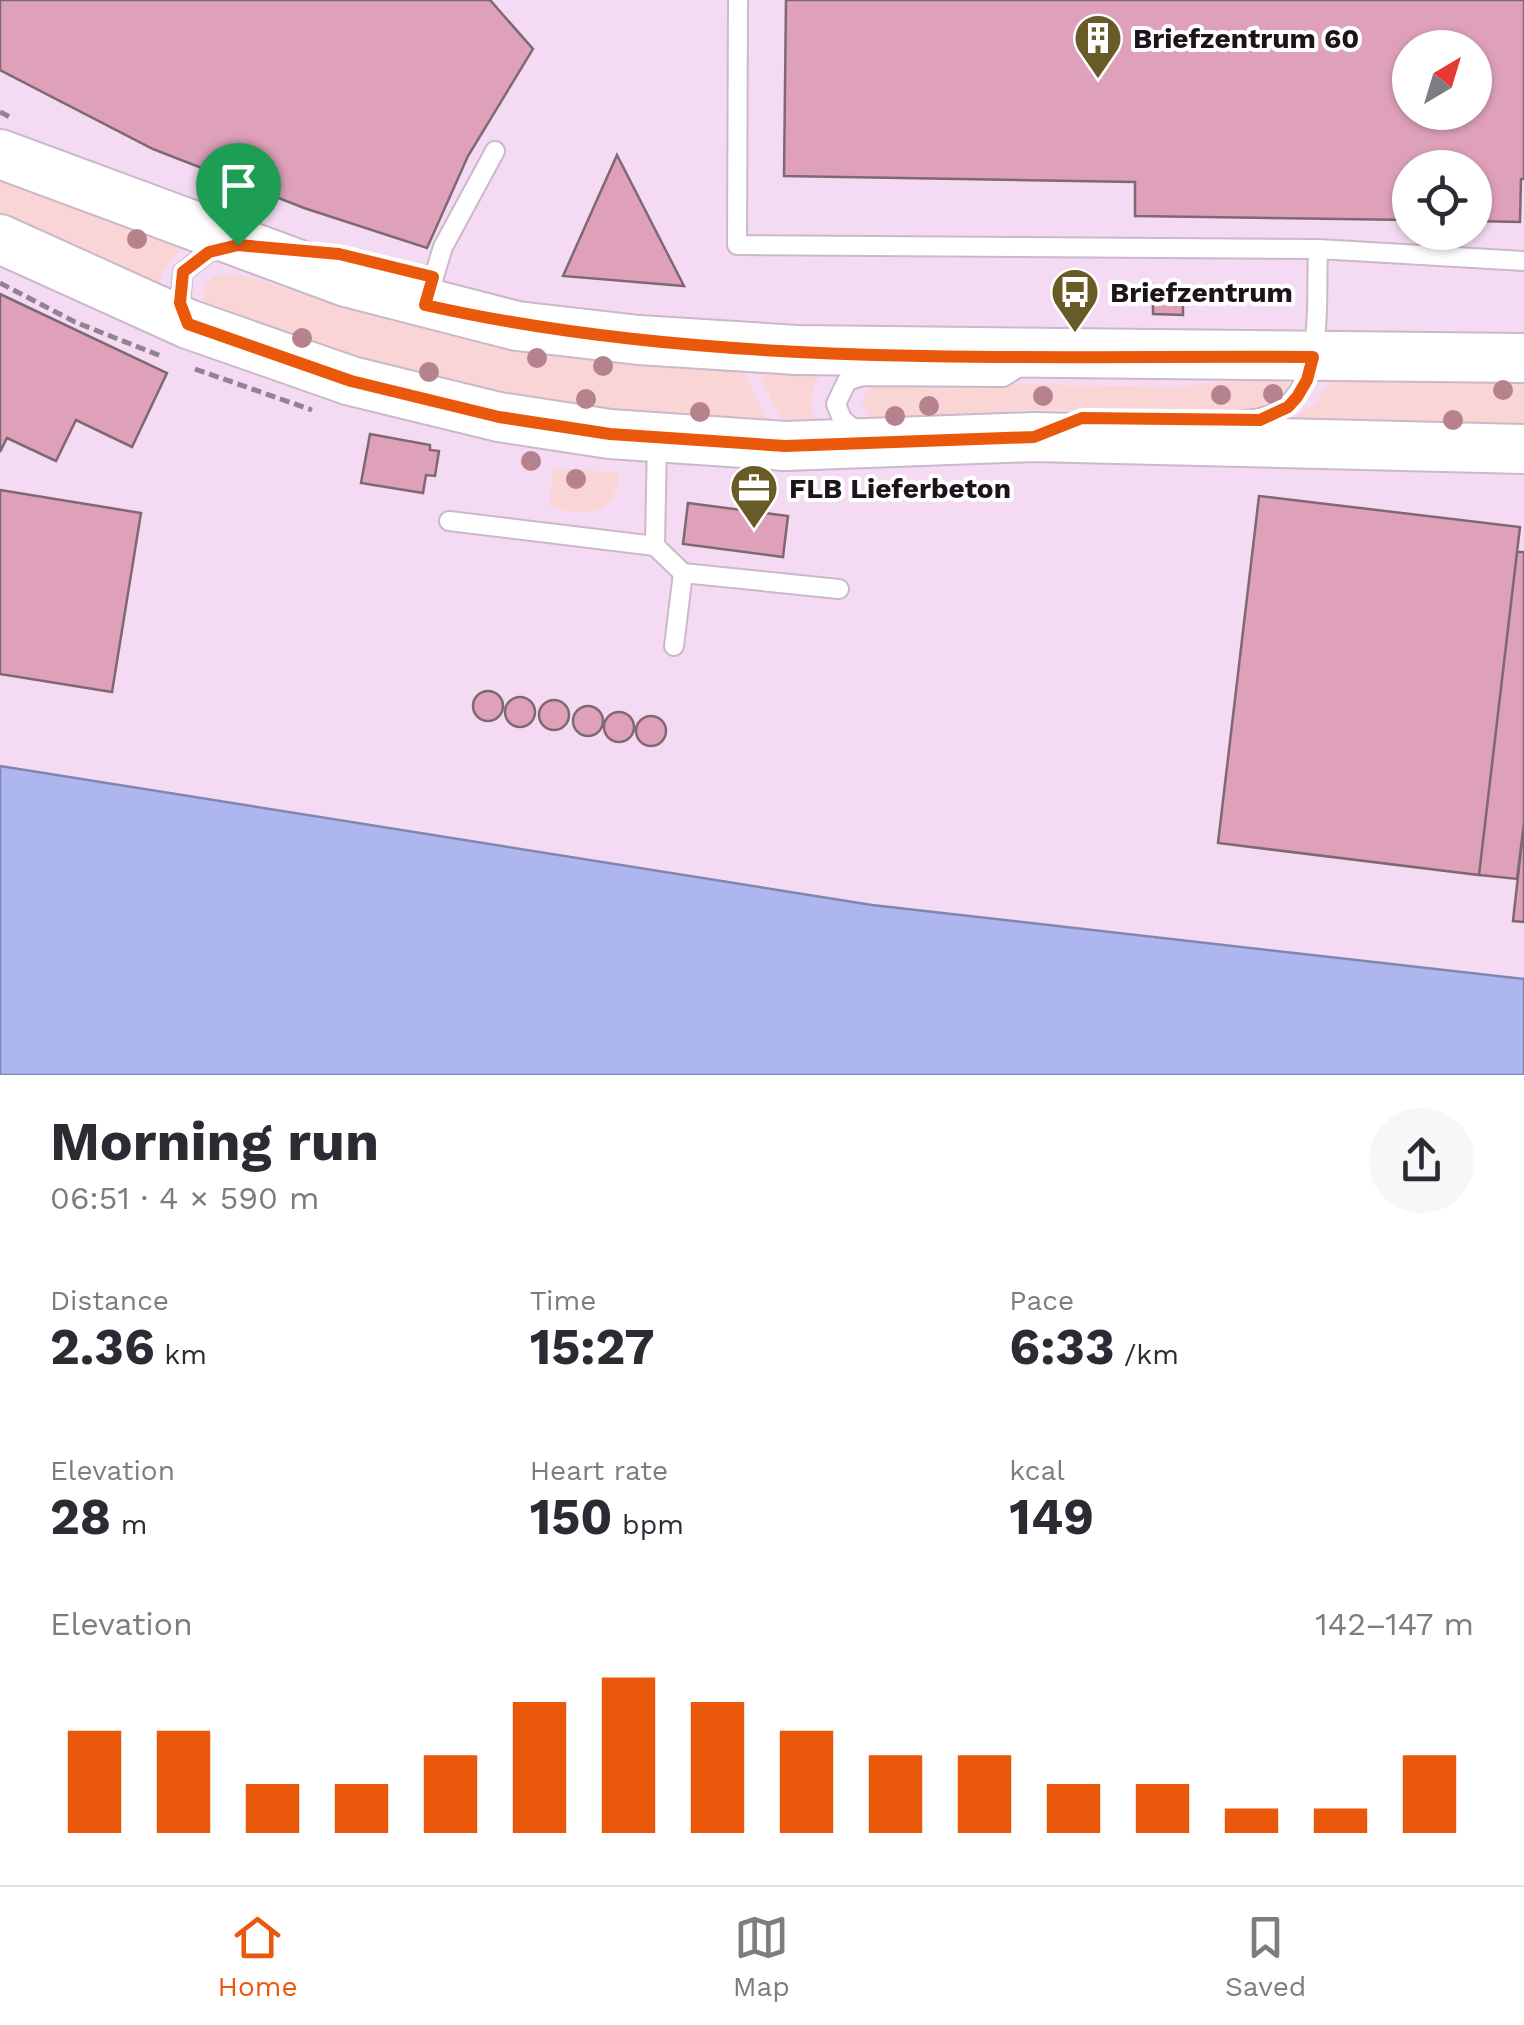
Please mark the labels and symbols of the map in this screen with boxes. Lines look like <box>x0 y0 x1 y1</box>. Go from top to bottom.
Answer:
building icon: Briefzentrum 60 <box>1072 12 1124 80</box>
place label: Briefzentrum 60 <box>1133 22 1359 55</box>
north arrow <box>1392 30 1492 130</box>
pin <box>196 143 281 246</box>
bus stop icon: Briefzentrum <box>1049 266 1101 334</box>
place label: Briefzentrum <box>1110 276 1293 309</box>
office icon: FLB Lieferbeton <box>728 462 780 530</box>
place label: FLB Lieferbeton <box>789 472 1011 505</box>

